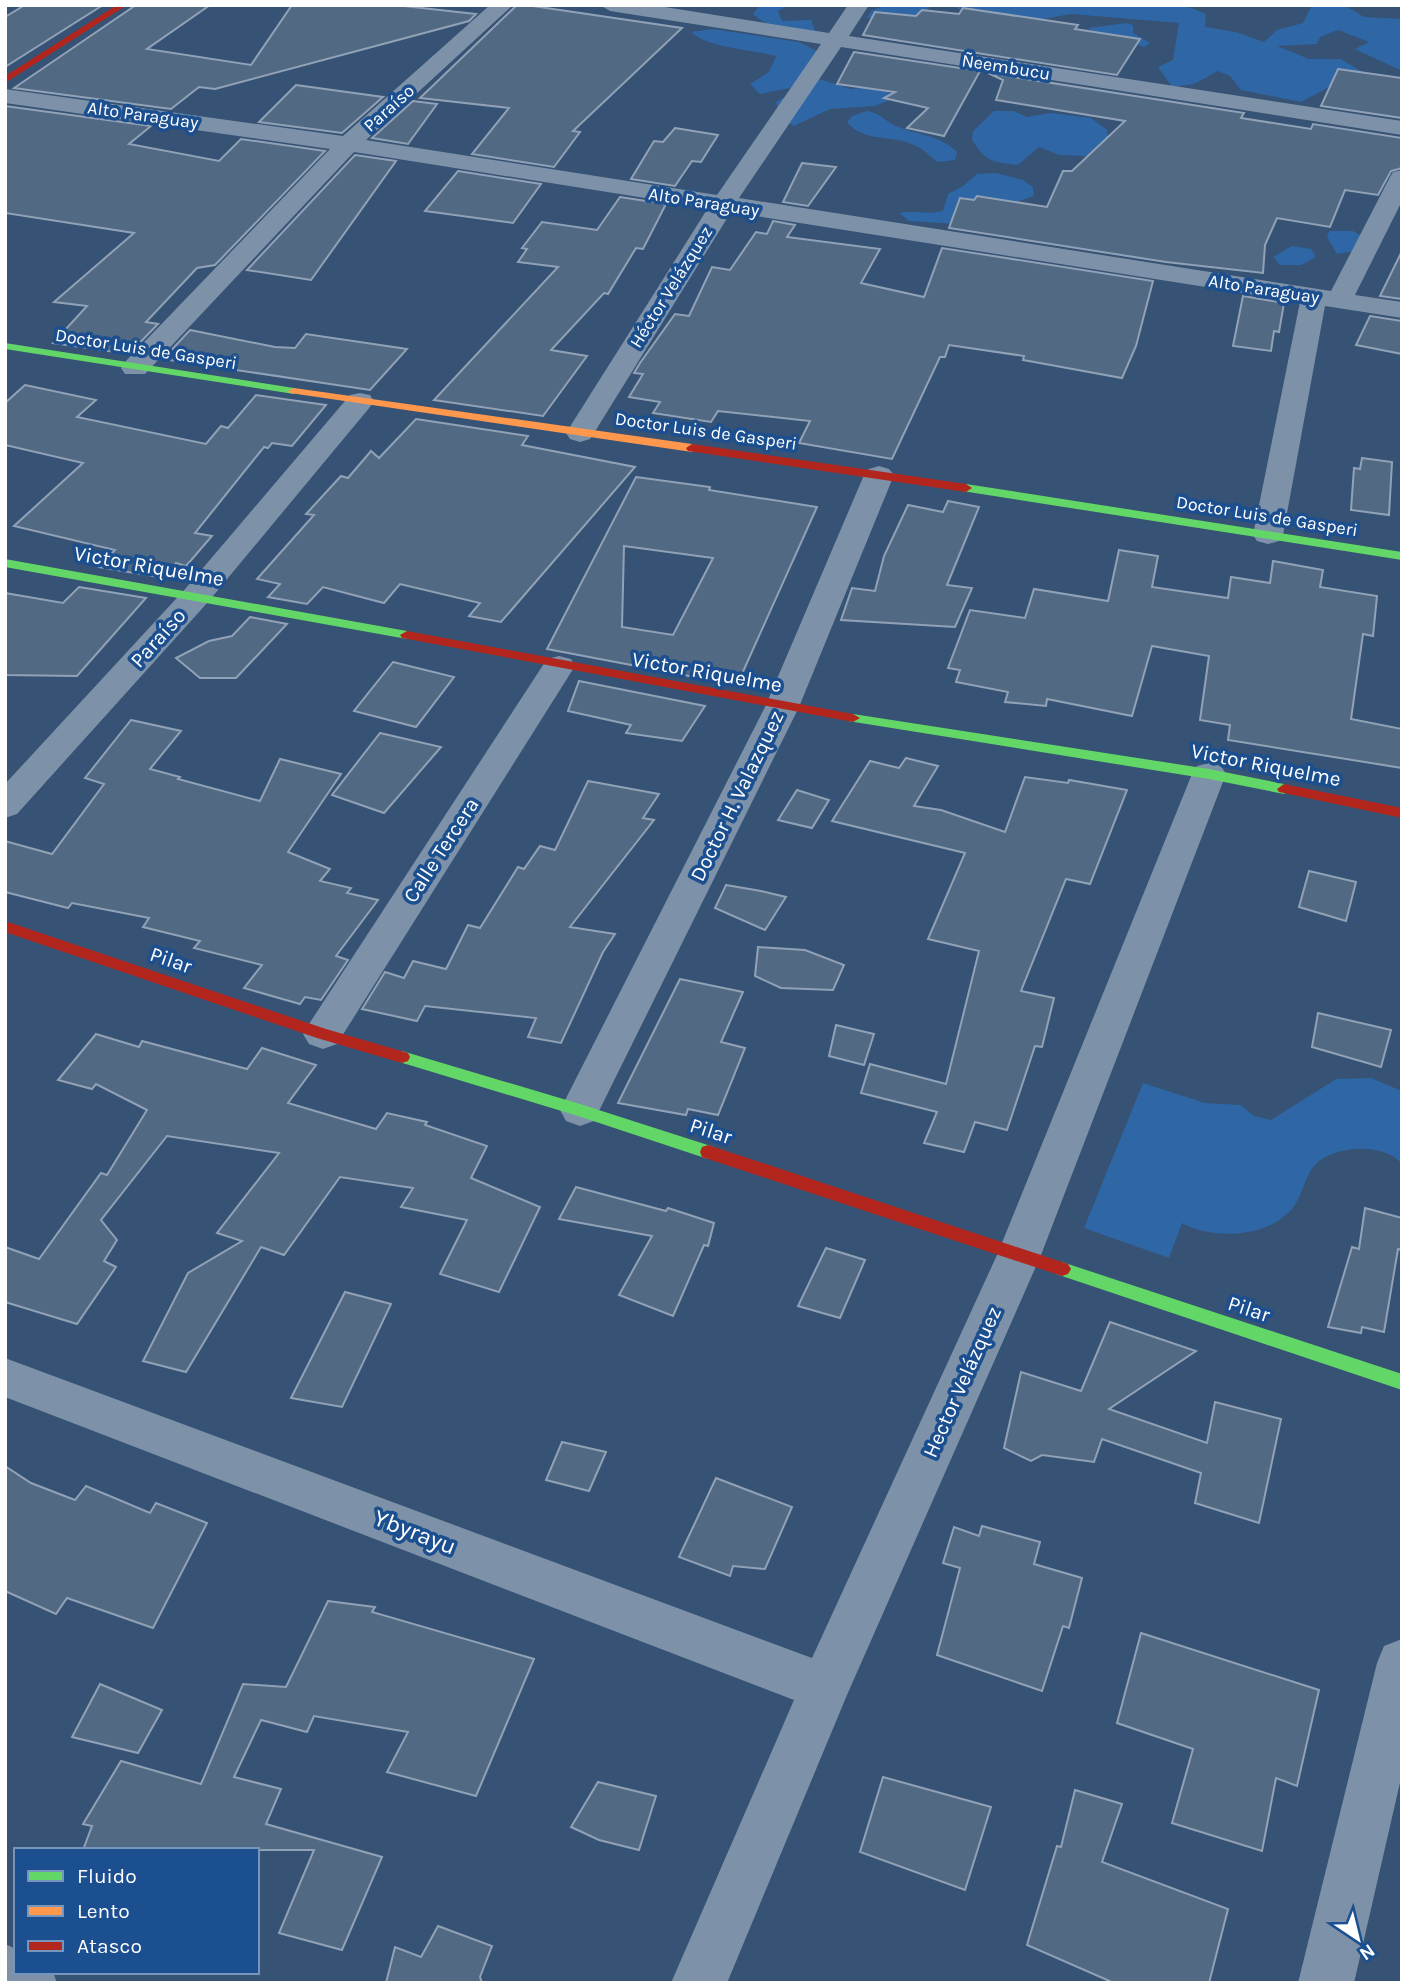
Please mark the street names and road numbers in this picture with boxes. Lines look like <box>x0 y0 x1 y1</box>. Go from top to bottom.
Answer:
street label: Ñeembucu <box>960 49 1052 85</box>
street label: Paraíso <box>359 79 419 137</box>
street label: Alto Paraguay <box>86 96 201 134</box>
street label: Alto Paraguay <box>647 182 762 222</box>
street label: Héctor Velázquez <box>625 222 717 352</box>
street label: Alto Paraguay <box>1207 269 1322 309</box>
street label: Doctor Luis de Gasperi <box>54 324 238 374</box>
street label: Doctor Luis de Gasperi <box>614 407 798 455</box>
street label: Doctor Luis de Gasperi <box>1175 491 1359 541</box>
street label: Victor Riquelme <box>72 541 226 591</box>
street label: Paraíso <box>125 604 191 672</box>
street label: Victor Riquelme <box>630 647 784 697</box>
street label: Doctor H. Valazquez <box>685 707 789 885</box>
street label: Victor Riquelme <box>1189 739 1343 791</box>
street label: Calle Tercera <box>398 793 484 907</box>
street label: Pilar <box>147 942 196 978</box>
street label: Pilar <box>687 1113 735 1149</box>
street label: Pilar <box>1225 1291 1273 1327</box>
street label: Hector Velázquez <box>918 1303 1006 1461</box>
street label: Ybyrayu <box>370 1503 460 1561</box>

